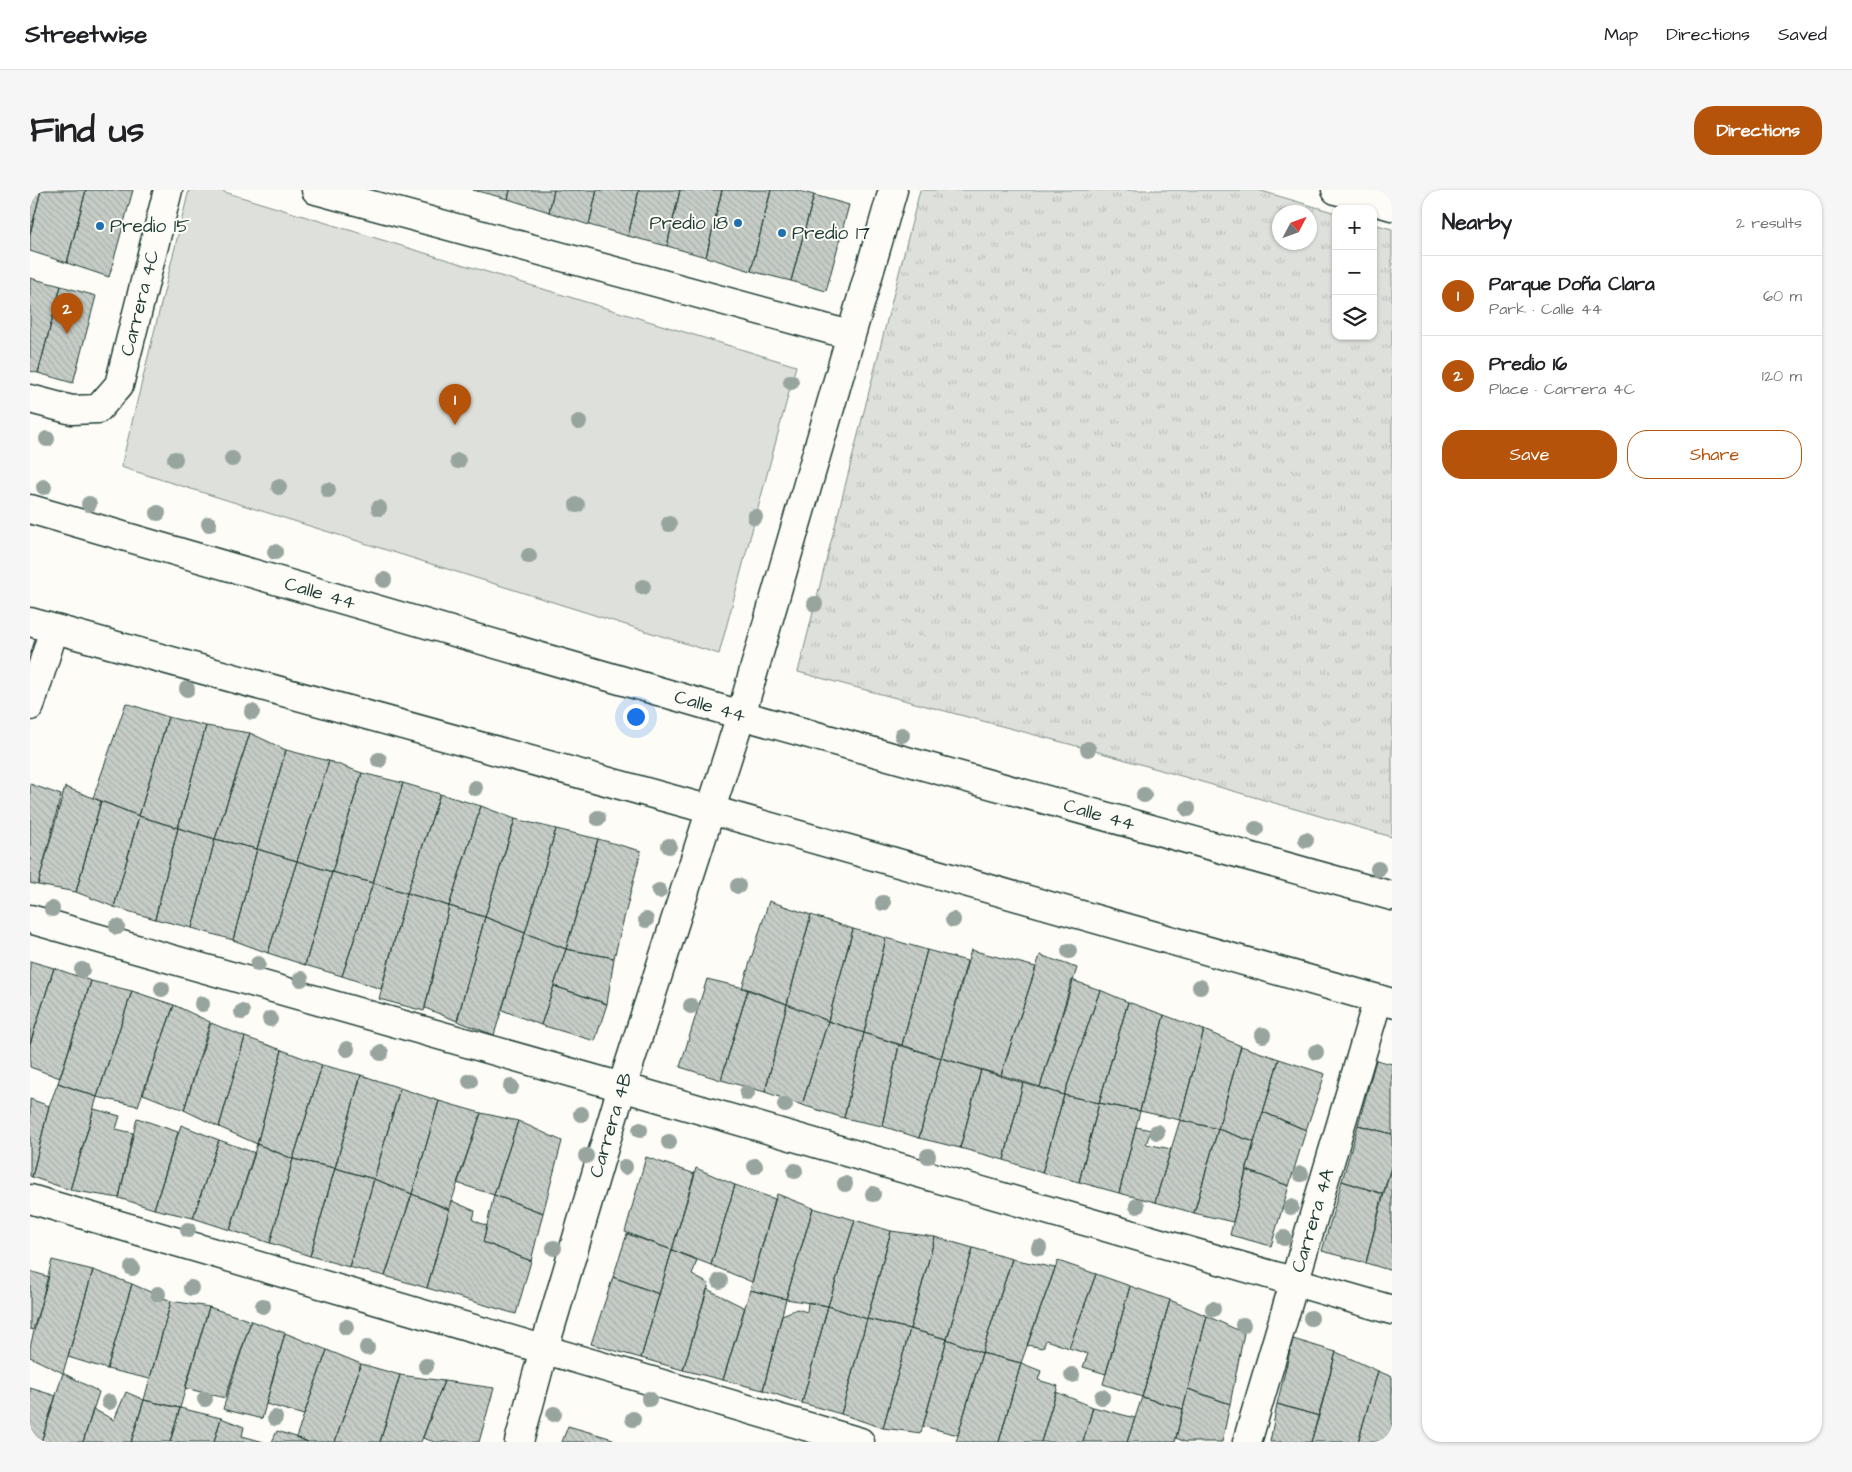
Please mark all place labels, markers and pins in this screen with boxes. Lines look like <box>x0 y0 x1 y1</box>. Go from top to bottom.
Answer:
place label: Predio 18 <box>649 210 728 237</box>
place label: Predio 15 <box>110 213 190 240</box>
marker: Predio 18 <box>732 217 744 229</box>
marker: Predio 15 <box>94 220 106 232</box>
place label: Predio 17 <box>792 220 870 247</box>
marker: Predio 17 <box>776 227 788 239</box>
pin: 2 <box>51 293 83 334</box>
pin: 1 <box>439 384 471 425</box>

